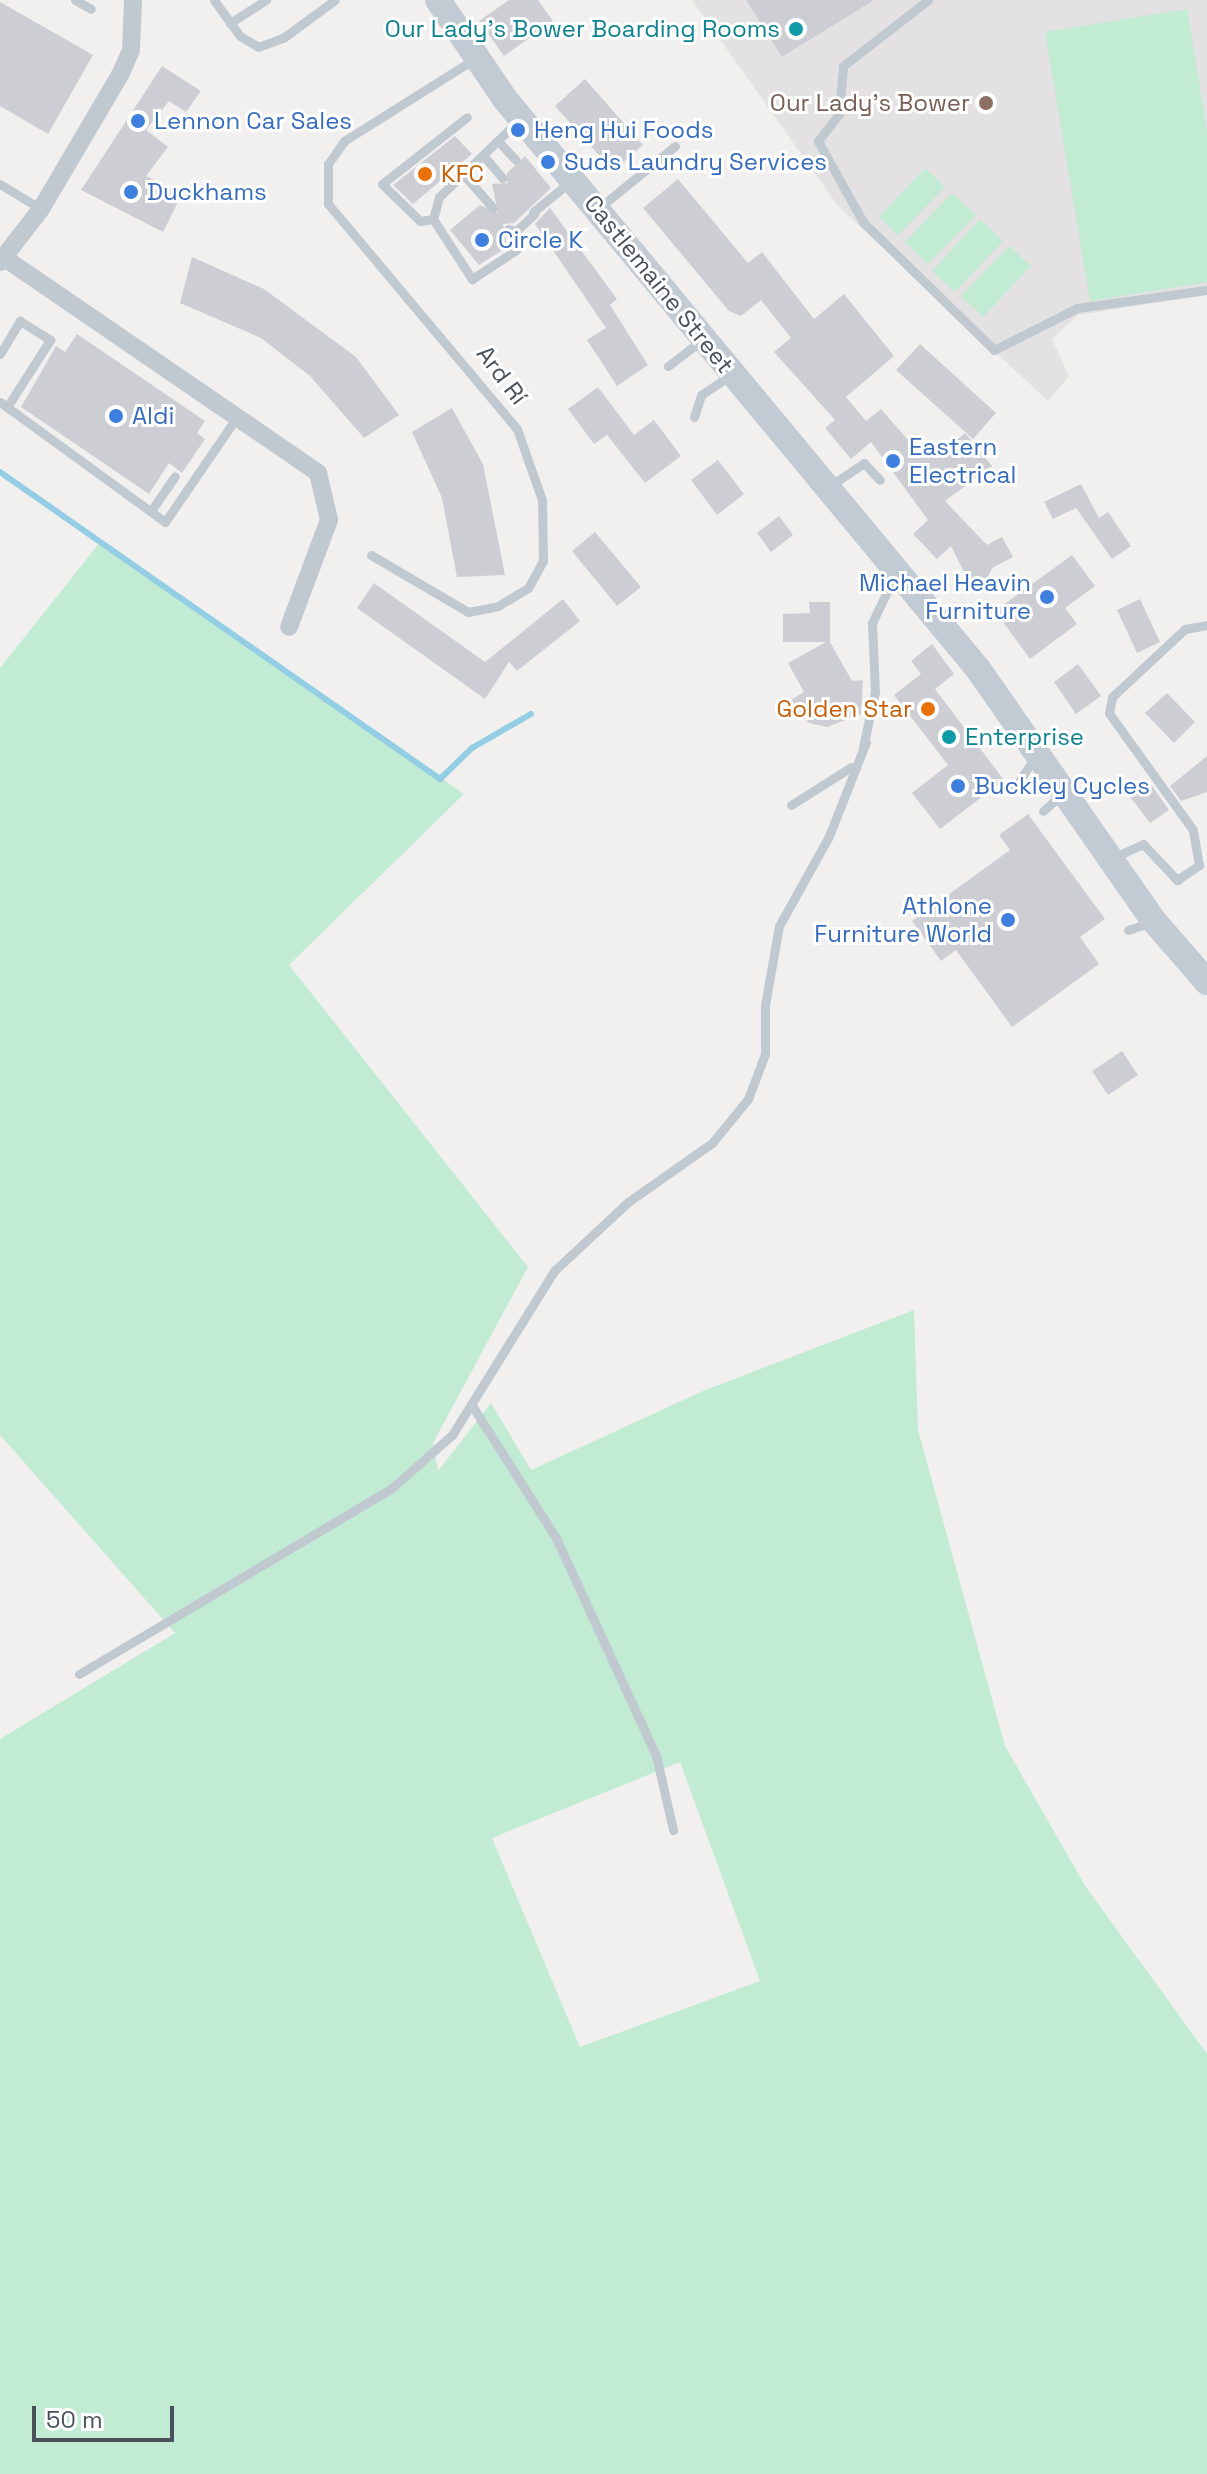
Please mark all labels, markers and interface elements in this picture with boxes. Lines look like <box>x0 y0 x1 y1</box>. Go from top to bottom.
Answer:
place label: Our Lady's Bower Boarding Rooms <box>385 15 780 43</box>
marker: Our Lady's Bower Boarding Rooms <box>787 20 805 38</box>
place label: Our Lady's Bower <box>770 89 970 117</box>
marker: Our Lady's Bower <box>977 94 995 112</box>
place label: Lennon Car Sales <box>154 107 352 135</box>
marker: Lennon Car Sales <box>129 112 147 130</box>
place label: Heng Hui Foods <box>534 116 713 144</box>
marker: Heng Hui Foods <box>509 121 527 139</box>
place label: Suds Laundry Services <box>564 148 827 176</box>
marker: Suds Laundry Services <box>539 153 557 171</box>
place label: KFC <box>441 160 484 188</box>
marker: KFC <box>416 165 434 183</box>
place label: Duckhams <box>147 178 267 206</box>
marker: Duckhams <box>122 183 140 201</box>
street label: Castlemaine Street <box>578 189 740 379</box>
place label: Circle K <box>498 226 583 254</box>
marker: Circle K <box>473 231 491 249</box>
street label: Ard Rí <box>471 340 533 410</box>
place label: Aldi <box>132 402 174 430</box>
marker: Aldi <box>107 407 125 425</box>
place label: Eastern Electrical <box>909 433 1016 489</box>
marker: Eastern Electrical <box>884 452 902 470</box>
place label: Michael Heavin Furniture <box>859 569 1031 625</box>
marker: Michael Heavin Furniture <box>1038 588 1056 606</box>
place label: Golden Star <box>776 695 912 723</box>
marker: Golden Star <box>919 700 937 718</box>
place label: Enterprise <box>965 723 1084 751</box>
marker: Enterprise <box>940 728 958 746</box>
place label: Buckley Cycles <box>974 772 1150 800</box>
marker: Buckley Cycles <box>949 777 967 795</box>
place label: Athlone Furniture World <box>814 892 992 948</box>
marker: Athlone Furniture World <box>999 911 1017 929</box>
scale bar <box>36 2390 178 2440</box>
text: 50 m <box>46 2404 103 2435</box>

